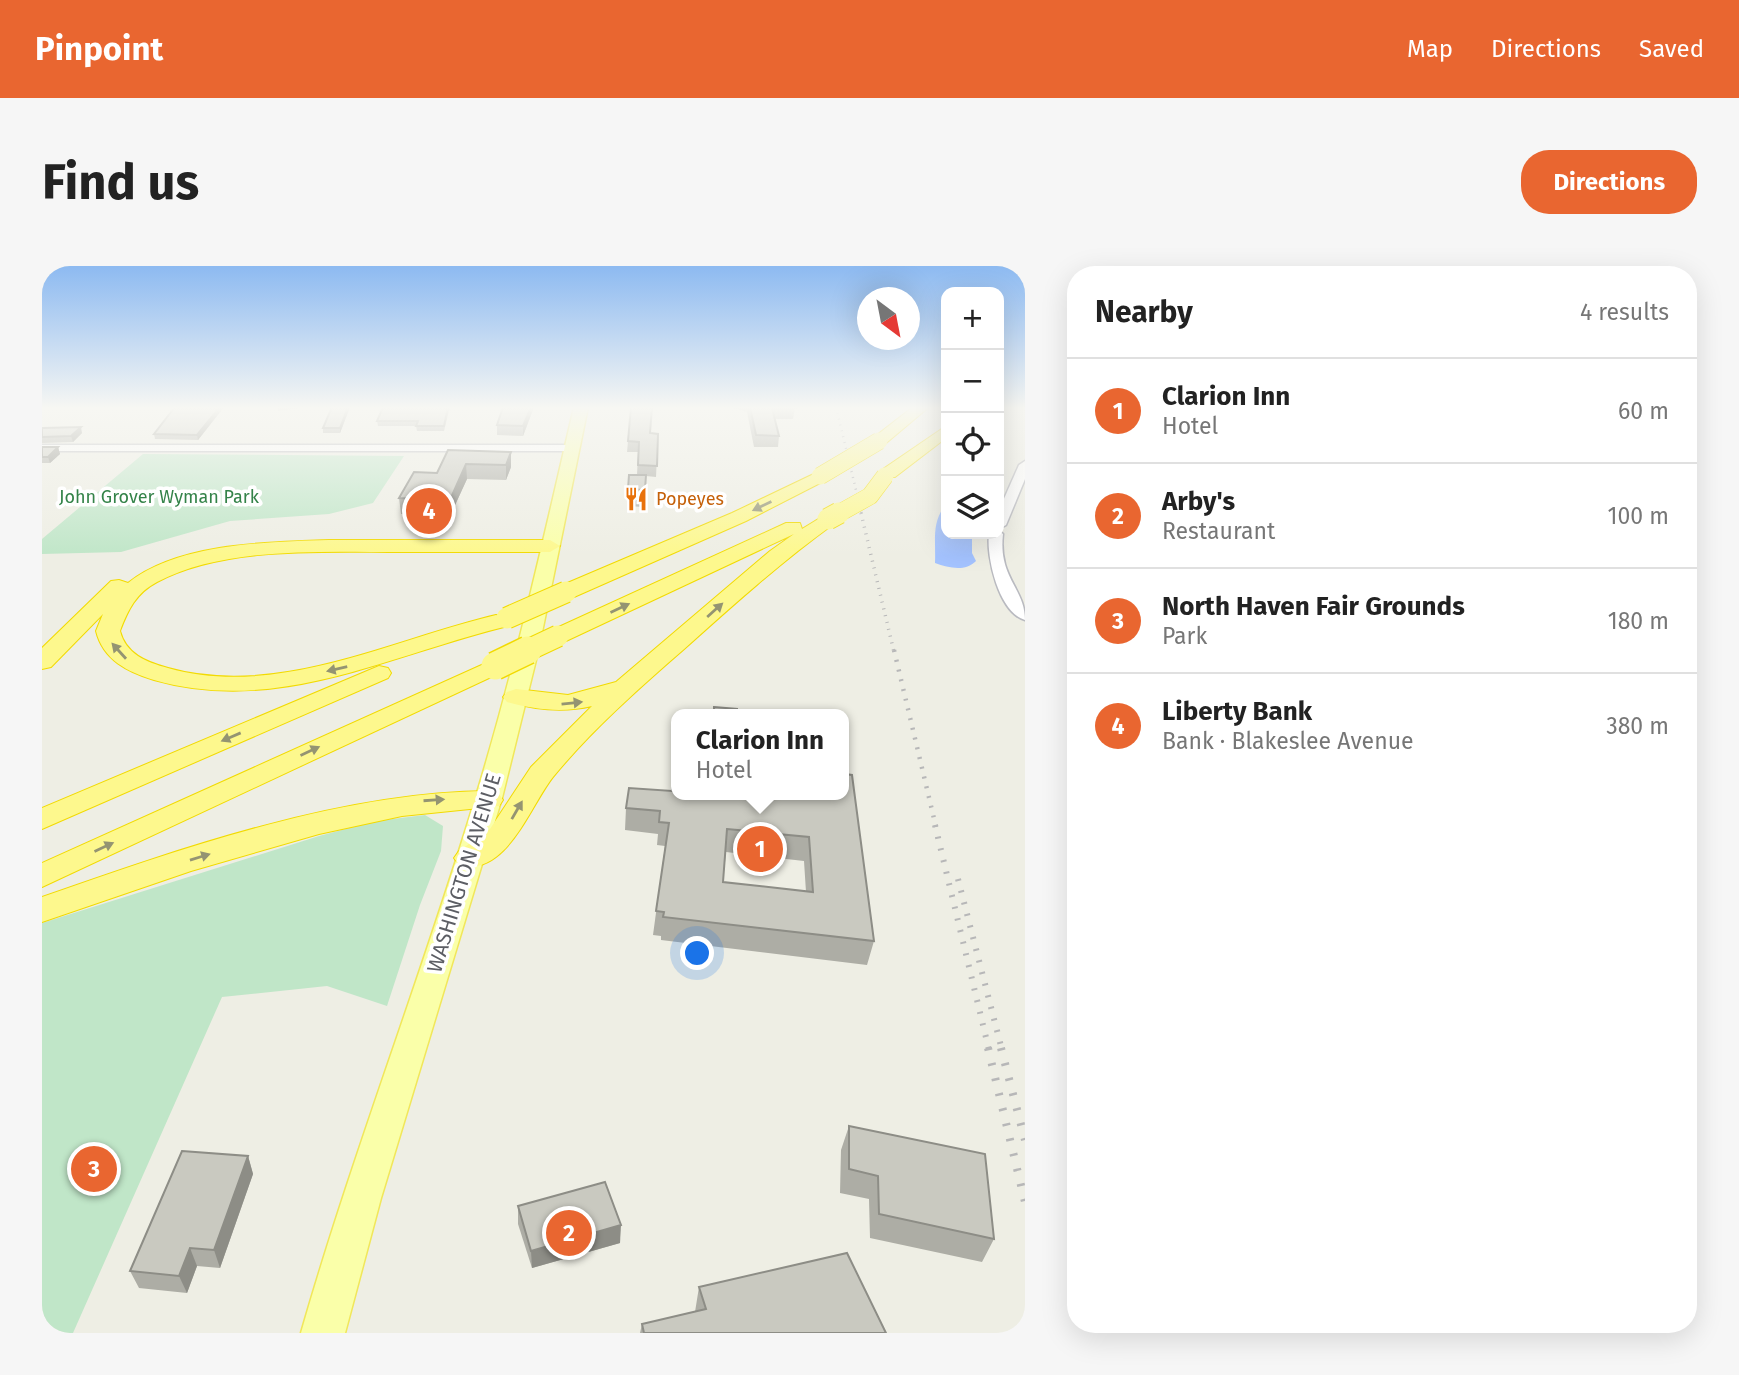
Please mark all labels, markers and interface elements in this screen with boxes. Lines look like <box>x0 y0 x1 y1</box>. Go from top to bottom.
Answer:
text: Pinpoint <box>35 29 163 69</box>
text: Map <box>1407 35 1453 63</box>
text: Directions <box>1491 35 1601 63</box>
text: Saved <box>1639 35 1704 63</box>
button: Directions <box>1521 150 1697 214</box>
text: Find us <box>42 153 199 212</box>
north arrow <box>857 287 920 350</box>
map controls <box>941 287 1004 539</box>
button: + <box>941 287 1004 350</box>
text: Nearby <box>1095 294 1193 330</box>
text: 4 results <box>1580 298 1669 326</box>
button: − <box>941 350 1004 413</box>
text: Clarion Inn <box>1162 381 1290 412</box>
text: 1 <box>1113 397 1123 425</box>
text: 60 m <box>1618 397 1669 425</box>
text: Hotel <box>1162 412 1218 440</box>
button: locate <box>941 413 1004 476</box>
button: layers <box>941 476 1004 539</box>
pin: 4 <box>406 485 452 537</box>
restaurant icon: Popeyes <box>622 485 650 513</box>
park label: John Grover Wyman Park <box>59 486 260 508</box>
text: Arby's <box>1162 486 1235 517</box>
place label: Popeyes <box>656 488 724 510</box>
one-way arrow <box>752 500 772 511</box>
text: 2 <box>1112 502 1124 530</box>
text: 100 m <box>1608 502 1669 530</box>
text: Restaurant <box>1162 517 1275 545</box>
text: North Haven Fair Grounds <box>1162 591 1465 622</box>
one-way arrow <box>610 602 630 613</box>
one-way arrow <box>706 602 723 618</box>
text: 3 <box>1112 607 1124 635</box>
text: 180 m <box>1608 607 1669 635</box>
text: Park <box>1162 622 1207 650</box>
one-way arrow <box>111 642 127 660</box>
one-way arrow <box>326 664 348 675</box>
text: Liberty Bank <box>1162 696 1312 727</box>
one-way arrow <box>561 697 583 708</box>
popup <box>671 709 849 800</box>
text: 4 <box>1112 712 1125 740</box>
text: 380 m <box>1606 712 1669 740</box>
text: Clarion Inn <box>696 725 824 756</box>
text: Bank · Blakeslee Avenue <box>1162 727 1414 755</box>
one-way arrow <box>221 731 241 743</box>
one-way arrow <box>300 745 320 757</box>
text: Hotel <box>696 756 752 784</box>
street label: WASHINGTON AVENUE <box>421 770 507 976</box>
one-way arrow <box>423 795 445 806</box>
one-way arrow <box>511 801 523 820</box>
pin: 1 <box>737 823 783 875</box>
one-way arrow <box>94 841 114 853</box>
one-way arrow <box>189 851 210 861</box>
your location <box>680 936 714 970</box>
pin: 3 <box>71 1143 117 1195</box>
pin: 2 <box>546 1207 592 1259</box>

